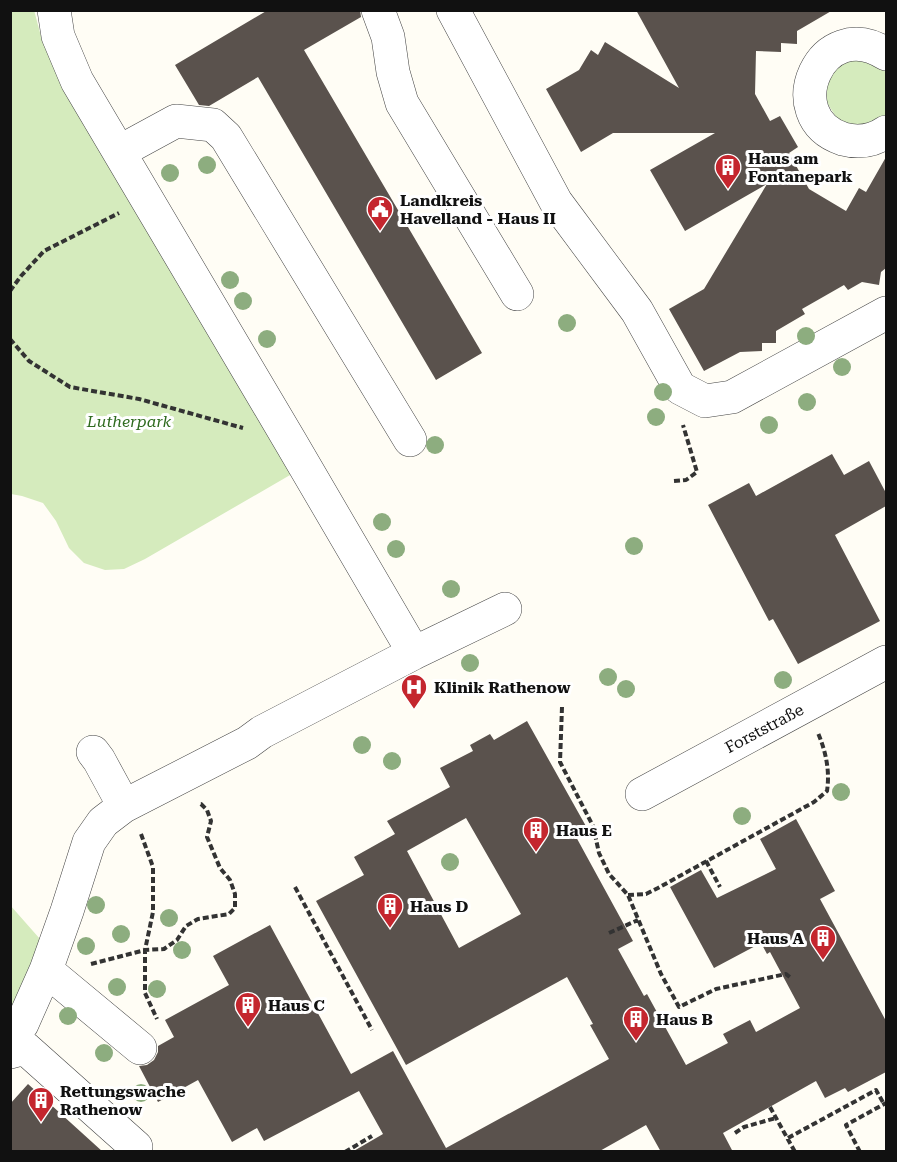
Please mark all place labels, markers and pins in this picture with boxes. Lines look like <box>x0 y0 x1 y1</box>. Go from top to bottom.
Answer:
place label: Haus am Fontanepark <box>748 149 852 186</box>
building icon: Haus am Fontanepark <box>713 152 743 190</box>
place label: Landkreis Havelland - Haus II <box>400 191 556 228</box>
public building icon: Landkreis Havelland - Haus II <box>365 194 395 232</box>
hospital icon: Klinik Rathenow <box>399 672 429 710</box>
place label: Klinik Rathenow <box>434 678 571 697</box>
building icon: Haus E <box>521 815 551 853</box>
place label: Haus E <box>556 821 612 840</box>
building icon: Haus D <box>375 891 405 929</box>
place label: Haus D <box>410 897 468 916</box>
building icon: Haus A <box>808 923 838 961</box>
place label: Haus A <box>747 929 804 948</box>
building icon: Haus C <box>233 990 263 1028</box>
place label: Haus C <box>268 996 325 1015</box>
building icon: Haus B <box>621 1004 651 1042</box>
place label: Haus B <box>656 1010 713 1029</box>
place label: Rettungswache Rathenow <box>60 1082 186 1119</box>
building icon: Rettungswache Rathenow <box>26 1085 56 1123</box>

